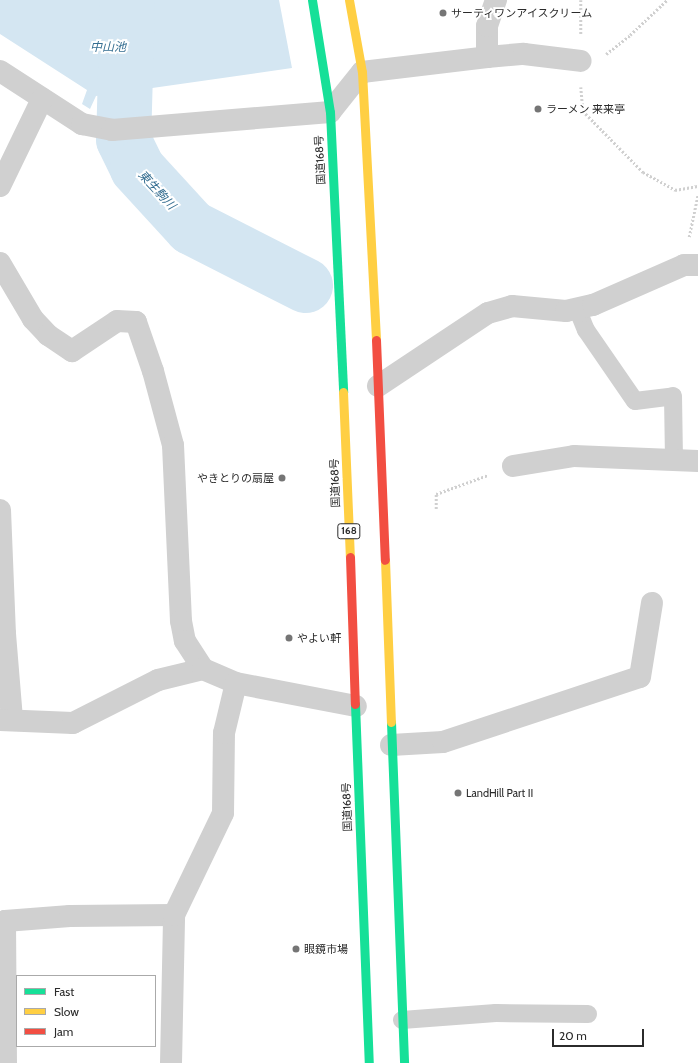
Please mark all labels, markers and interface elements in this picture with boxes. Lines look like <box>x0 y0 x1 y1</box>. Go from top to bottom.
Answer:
place label: サーティワンアイスクリーム <box>451 6 594 20</box>
marker: サーティワンアイスクリーム <box>438 8 448 18</box>
water label: 中山池 <box>90 40 126 54</box>
place label: ラーメン 来来亭 <box>546 102 625 116</box>
marker: ラーメン 来来亭 <box>533 104 543 114</box>
street label: 国道168号 <box>312 135 328 185</box>
water label: 東生駒川 <box>135 168 179 212</box>
street label: 国道168号 <box>328 458 342 508</box>
place label: やきとりの扇屋 <box>197 471 274 485</box>
marker: やきとりの扇屋 <box>277 473 287 483</box>
road number: 168 <box>337 523 361 539</box>
place label: やよい軒 <box>297 631 341 645</box>
marker: やよい軒 <box>284 633 294 643</box>
street label: 国道168号 <box>340 782 354 832</box>
place label: LandHill Part II <box>466 786 533 800</box>
marker: LandHill Part II <box>453 788 463 798</box>
place label: 眼鏡市場 <box>304 942 348 956</box>
marker: 眼鏡市場 <box>291 944 301 954</box>
legend <box>16 975 156 1047</box>
text: Fast <box>54 984 74 999</box>
text: Slow <box>54 1004 79 1019</box>
scale bar <box>554 1021 646 1047</box>
text: Jam <box>54 1024 73 1039</box>
text: 20 m <box>559 1028 587 1043</box>

